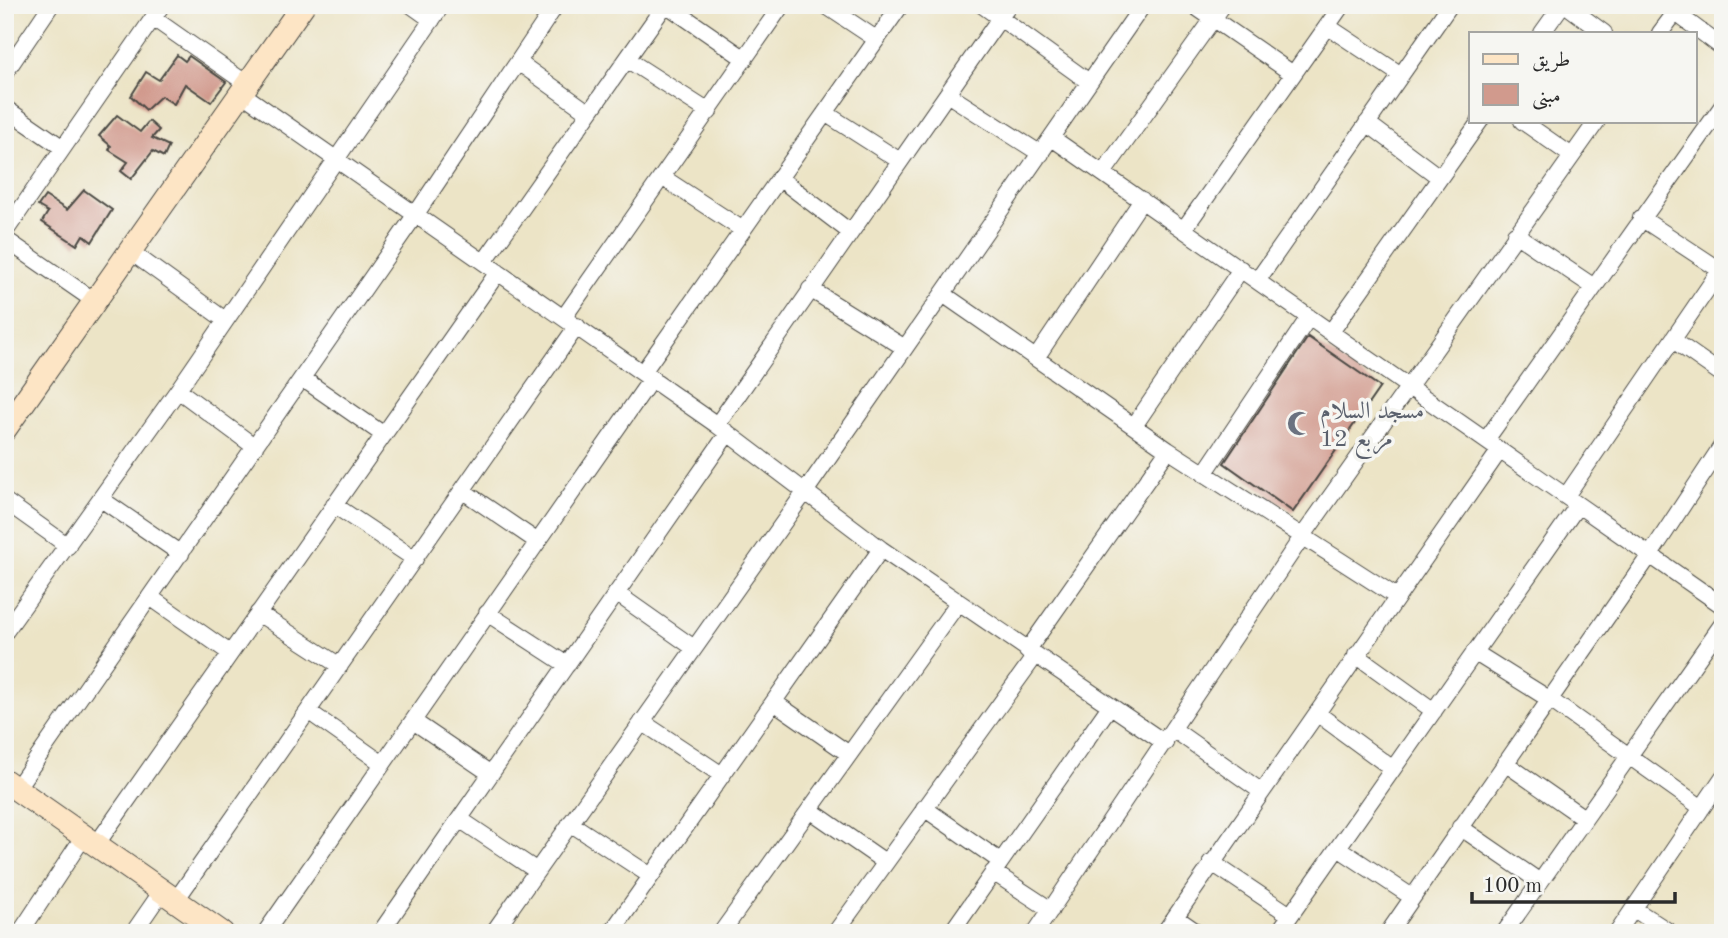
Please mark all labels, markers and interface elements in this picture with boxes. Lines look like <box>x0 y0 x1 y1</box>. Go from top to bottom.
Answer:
legend <box>1469 32 1696 122</box>
text: طريق <box>1532 50 1570 72</box>
text: مبنى <box>1532 86 1561 110</box>
place label: مسجد السلام مربع 12 <box>1320 400 1424 460</box>
mosque icon: مسجد السلام مربع 12 <box>1286 410 1314 438</box>
scale bar <box>1472 861 1676 905</box>
text: 100 m <box>1483 876 1542 897</box>

